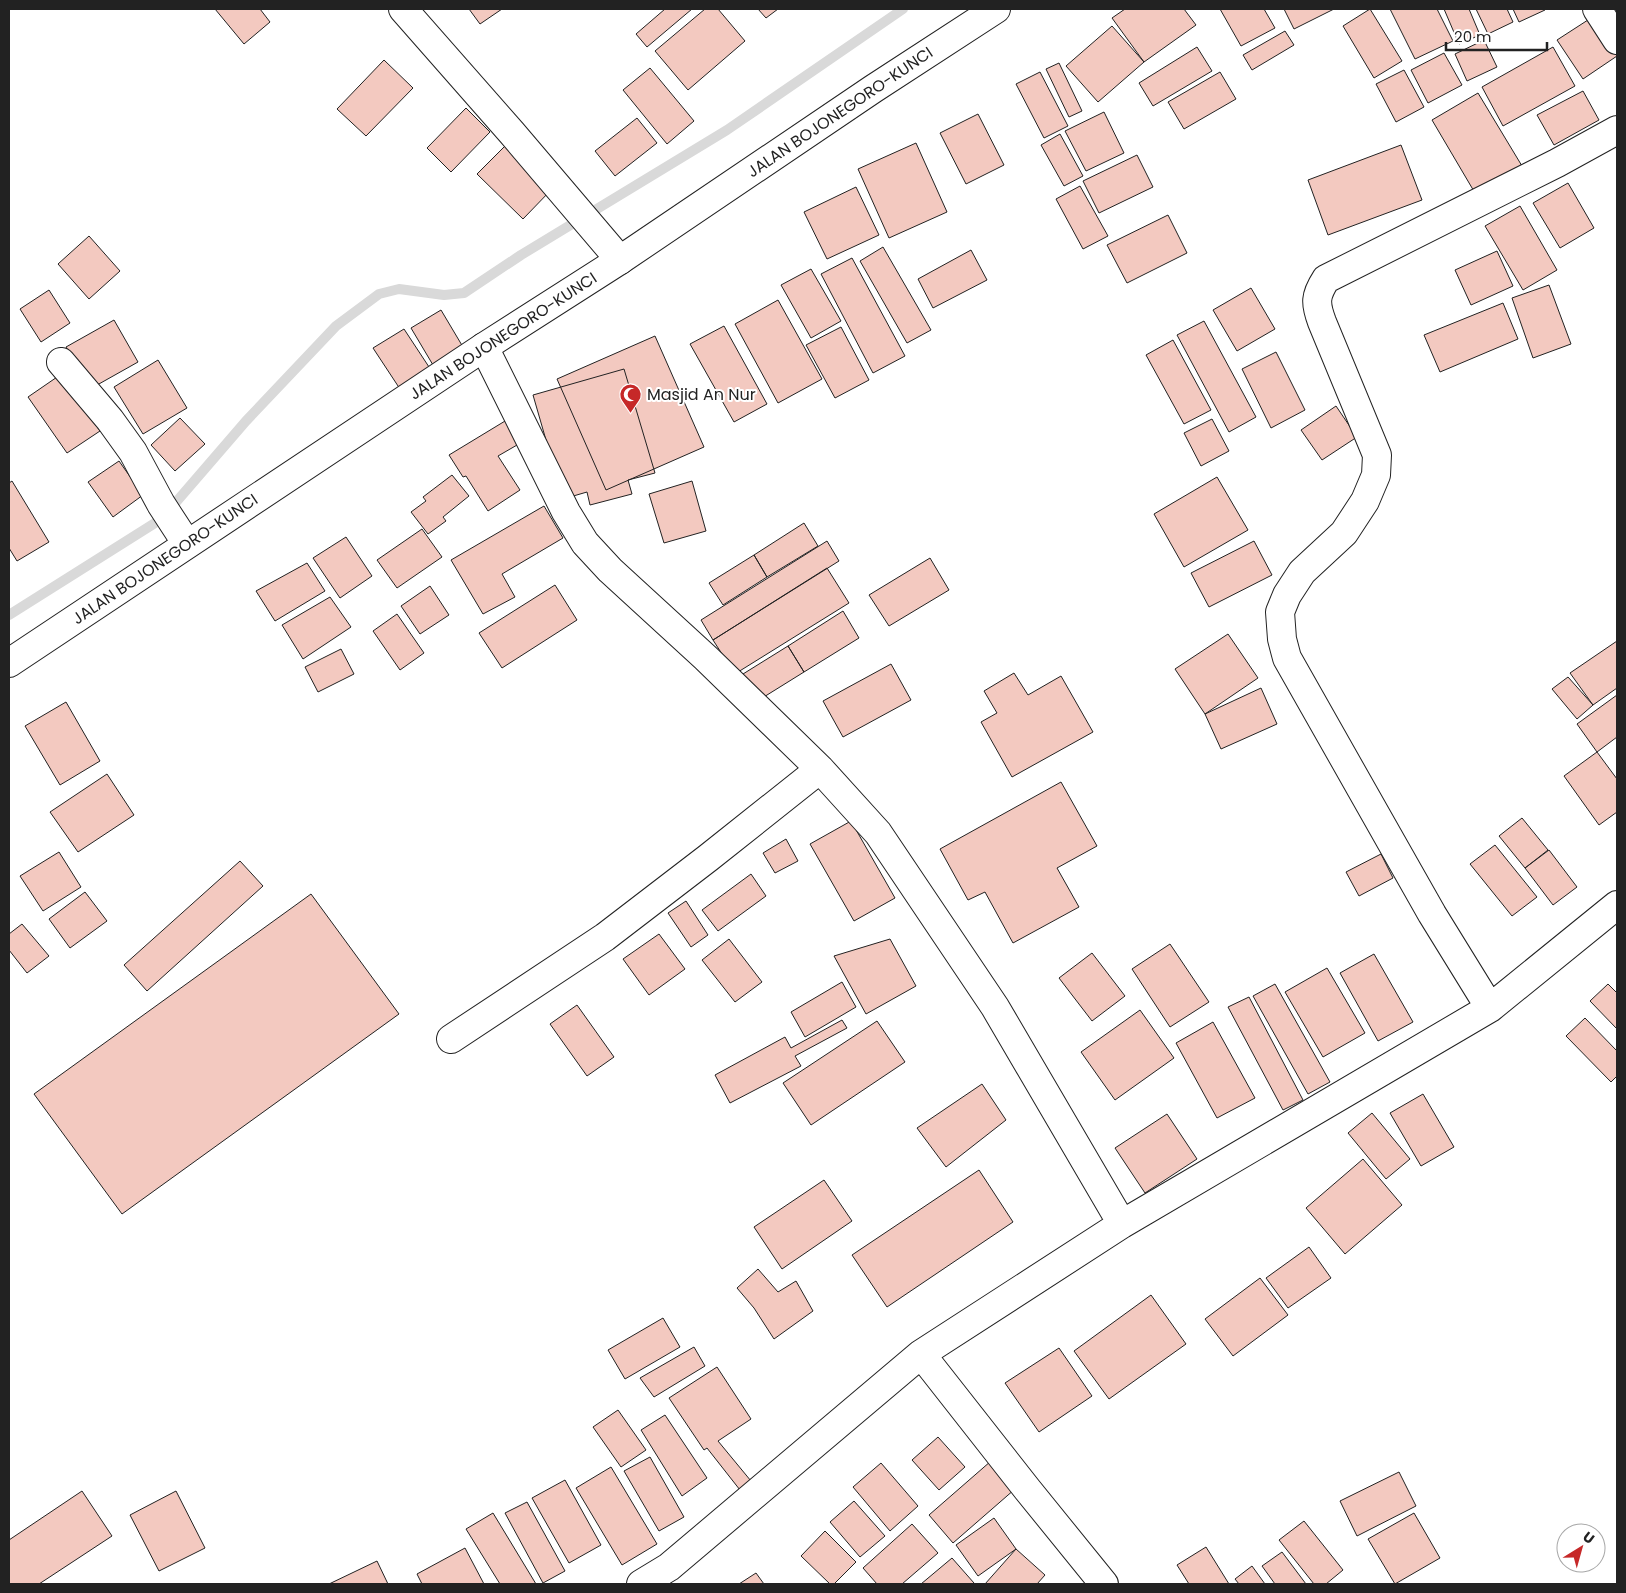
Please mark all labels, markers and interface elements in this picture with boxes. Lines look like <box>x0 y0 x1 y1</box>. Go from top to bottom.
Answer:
scale bar <box>1446 20 1547 52</box>
text: 20 m <box>1454 26 1492 47</box>
street label: JALAN BOJONEGORO-KUNCI <box>743 41 937 183</box>
street label: JALAN BOJONEGORO-KUNCI <box>405 267 601 405</box>
mosque icon: Masjid An Nur <box>619 382 643 413</box>
place label: Masjid An Nur <box>647 383 756 406</box>
street label: JALAN BOJONEGORO-KUNCI <box>68 488 262 630</box>
north arrow <box>1556 1523 1606 1573</box>
text: U <box>1579 1527 1599 1549</box>

